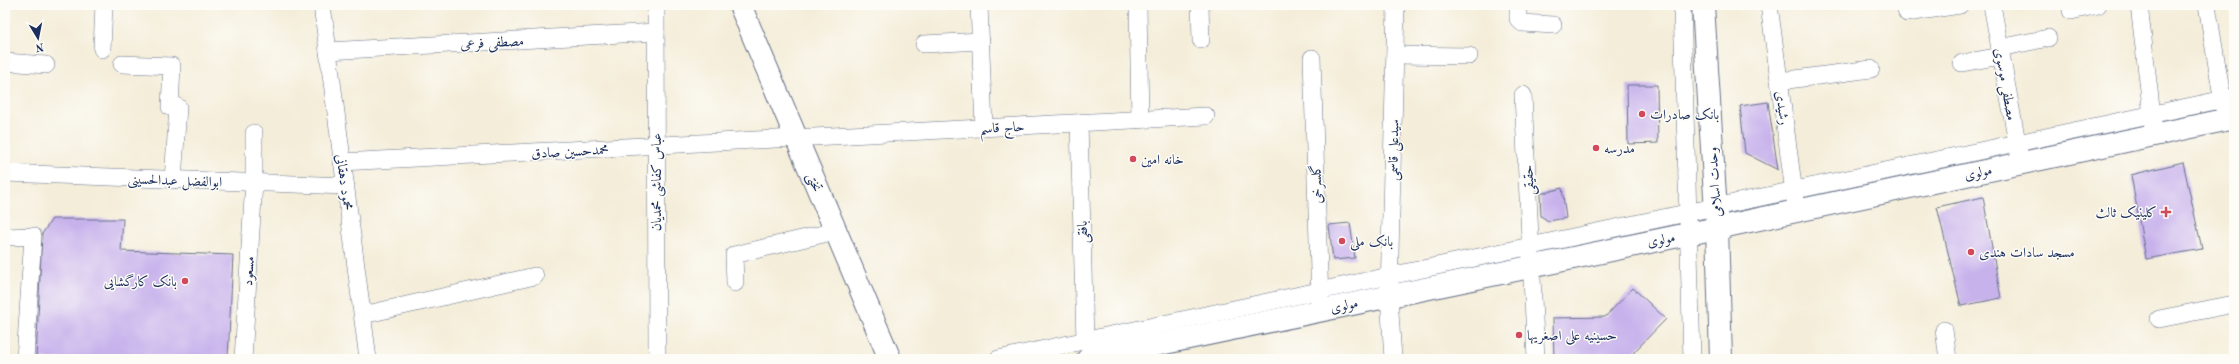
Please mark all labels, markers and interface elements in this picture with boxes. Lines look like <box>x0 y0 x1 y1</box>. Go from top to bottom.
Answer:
north arrow <box>18 18 58 58</box>
street label: مصطفی فرعی <box>460 34 524 55</box>
text: N <box>34 40 45 53</box>
street label: مصطفی موسوی <box>1989 47 2018 122</box>
street label: رشیدی <box>1772 90 1791 126</box>
place label: بانک صادرات <box>1650 107 1719 123</box>
marker: بانک صادرات <box>1637 109 1647 119</box>
street label: سیدعلی قاسمی <box>1386 119 1404 181</box>
street label: حاج قاسم <box>979 120 1025 142</box>
street label: عباس کفاشی محمدیان <box>650 133 666 231</box>
place label: مدرسه <box>1604 142 1635 157</box>
street label: محمدحسین صادق <box>531 143 609 162</box>
marker: مدرسه <box>1591 143 1601 153</box>
street label: وحدت اسلامی <box>1706 146 1725 217</box>
street label: محمود دهقانی <box>332 153 355 211</box>
place label: خانه امین <box>1141 153 1184 168</box>
marker: خانه امین <box>1128 154 1138 164</box>
street label: مولوی <box>1963 163 1994 184</box>
street label: گلسرخی <box>1307 164 1327 204</box>
street label: حقیقی <box>1521 164 1540 196</box>
street label: تختی <box>802 171 824 195</box>
street label: ابوالفضل عبدالحسینی <box>127 172 222 193</box>
place label: کلینیک ثالث <box>2095 205 2157 221</box>
marker: کلینیک ثالث <box>2160 206 2172 218</box>
street label: بافقی <box>1076 220 1093 244</box>
street label: مولوی <box>1646 230 1677 251</box>
place label: بانک ملی <box>1350 234 1393 251</box>
marker: بانک ملی <box>1337 236 1347 246</box>
place label: مسجد سادات هندی <box>1979 246 2075 261</box>
marker: مسجد سادات هندی <box>1966 247 1976 257</box>
street label: مسعود <box>241 256 258 286</box>
place label: بانک کارگشایی <box>104 273 177 291</box>
marker: بانک کارگشایی <box>180 276 190 286</box>
street label: مولوی <box>1329 296 1360 317</box>
place label: حسینیه علی اصغریها <box>1527 329 1617 345</box>
marker: حسینیه علی اصغریها <box>1514 330 1524 340</box>

